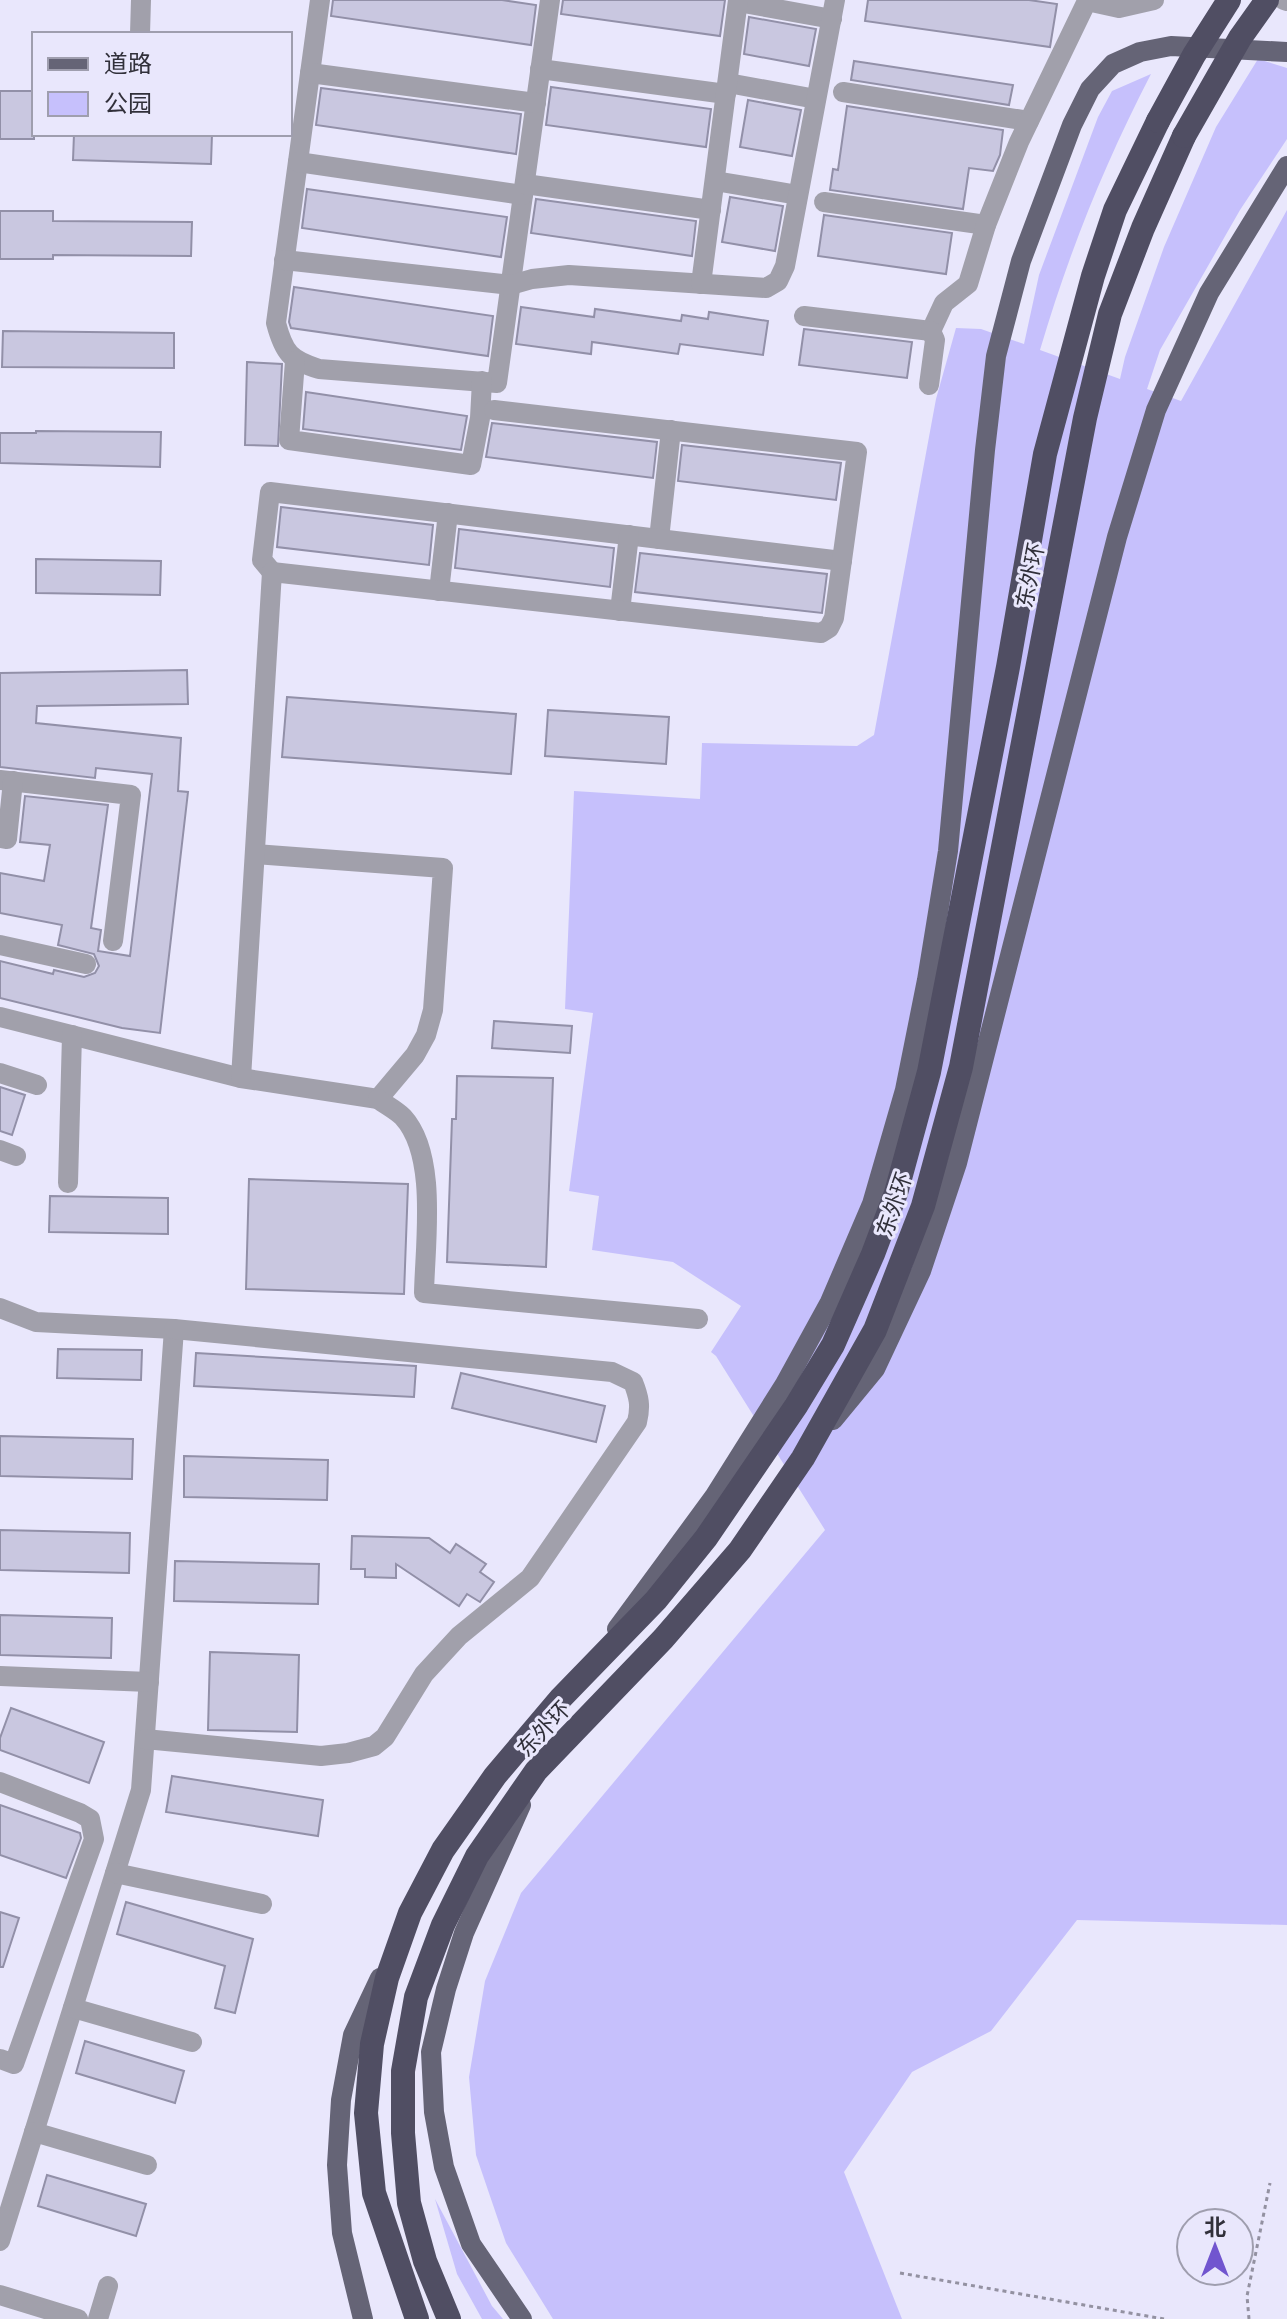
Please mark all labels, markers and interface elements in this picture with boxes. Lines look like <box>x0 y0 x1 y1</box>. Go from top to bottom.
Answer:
legend <box>32 32 292 136</box>
text: 道路 <box>104 46 152 79</box>
text: 公园 <box>104 86 152 119</box>
street label: 东外环 <box>1008 540 1050 610</box>
street label: 东外环 <box>868 1168 918 1240</box>
street label: 东外环 <box>510 1694 576 1762</box>
north arrow <box>1175 2207 1255 2287</box>
text: 北 <box>1204 2211 1226 2241</box>

